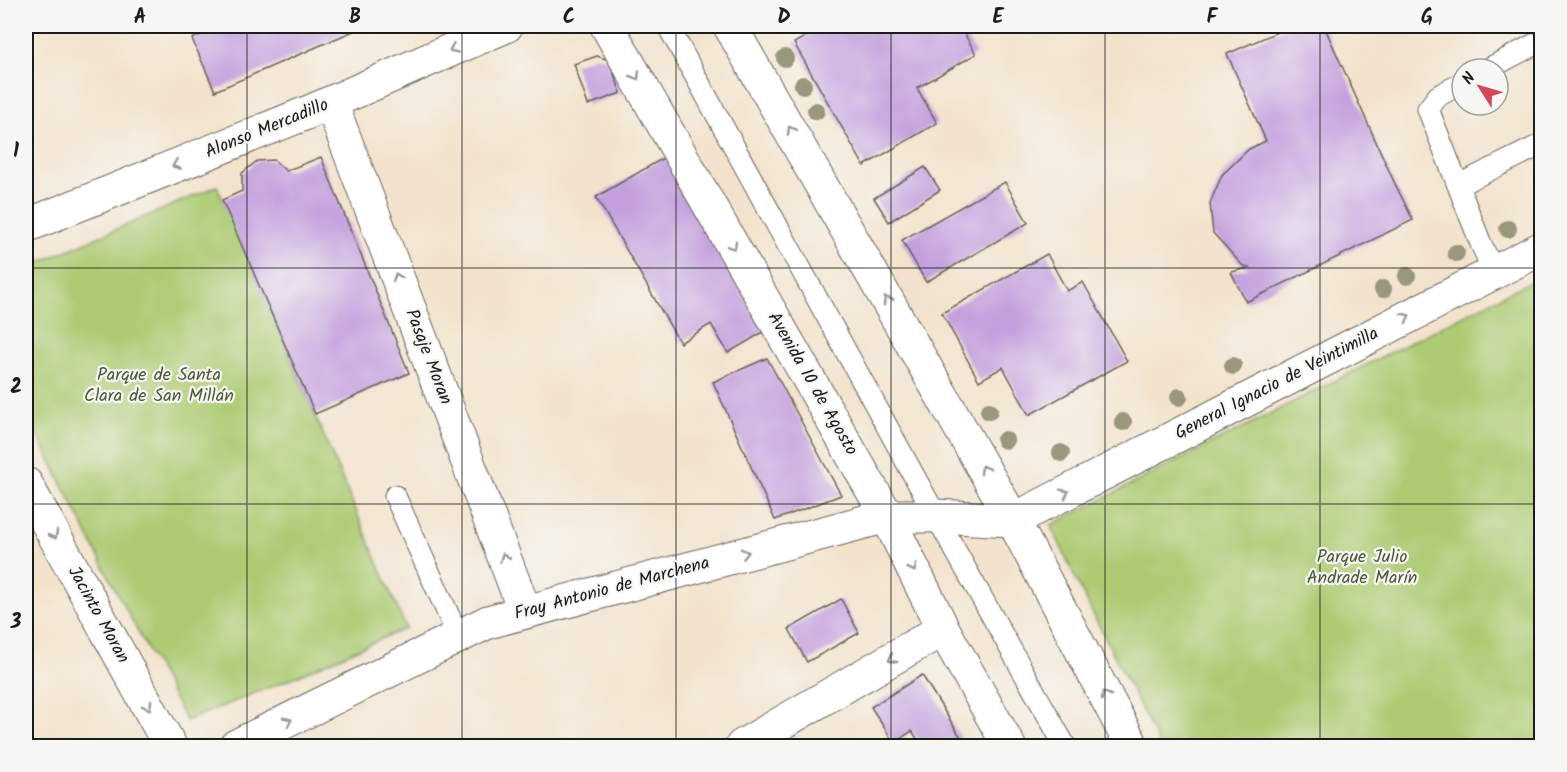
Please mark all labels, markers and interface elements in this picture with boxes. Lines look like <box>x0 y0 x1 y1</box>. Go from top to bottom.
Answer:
text: A <box>134 2 146 34</box>
text: B <box>349 2 361 34</box>
text: C <box>563 2 575 34</box>
text: D <box>777 2 791 34</box>
text: E <box>992 2 1004 34</box>
text: F <box>1207 2 1219 34</box>
text: G <box>1421 2 1433 34</box>
one-way arrow <box>448 42 459 54</box>
north arrow <box>1450 57 1510 117</box>
text: N <box>1456 67 1482 90</box>
one-way arrow <box>629 70 640 80</box>
street label: Alonso Mercadillo <box>201 91 333 167</box>
one-way arrow <box>787 126 798 136</box>
text: 1 <box>13 136 19 168</box>
one-way arrow <box>171 158 182 171</box>
one-way arrow <box>726 240 737 250</box>
one-way arrow <box>392 272 405 282</box>
one-way arrow <box>883 296 895 306</box>
street label: Pasaje Moran <box>396 305 460 409</box>
street label: Avenida 10 de Agosto <box>759 307 865 461</box>
one-way arrow <box>1400 313 1411 325</box>
street label: General Ignacio de Veintimilla <box>1170 320 1384 448</box>
park label: Parque de Santa Clara de San Millán <box>84 361 234 411</box>
text: 2 <box>10 372 22 404</box>
one-way arrow <box>980 465 991 475</box>
one-way arrow <box>1059 489 1070 501</box>
one-way arrow <box>47 529 58 539</box>
park label: Parque Julio Andrade Marín <box>1307 543 1417 593</box>
one-way arrow <box>740 548 750 561</box>
street label: Fray Antonio de Marchena <box>511 549 713 629</box>
one-way arrow <box>499 552 512 563</box>
street label: Jacinto Moran <box>59 561 137 669</box>
one-way arrow <box>905 562 917 573</box>
text: 3 <box>10 607 22 639</box>
one-way arrow <box>888 651 898 663</box>
one-way arrow <box>1101 691 1112 701</box>
one-way arrow <box>141 699 152 710</box>
one-way arrow <box>282 716 293 728</box>

